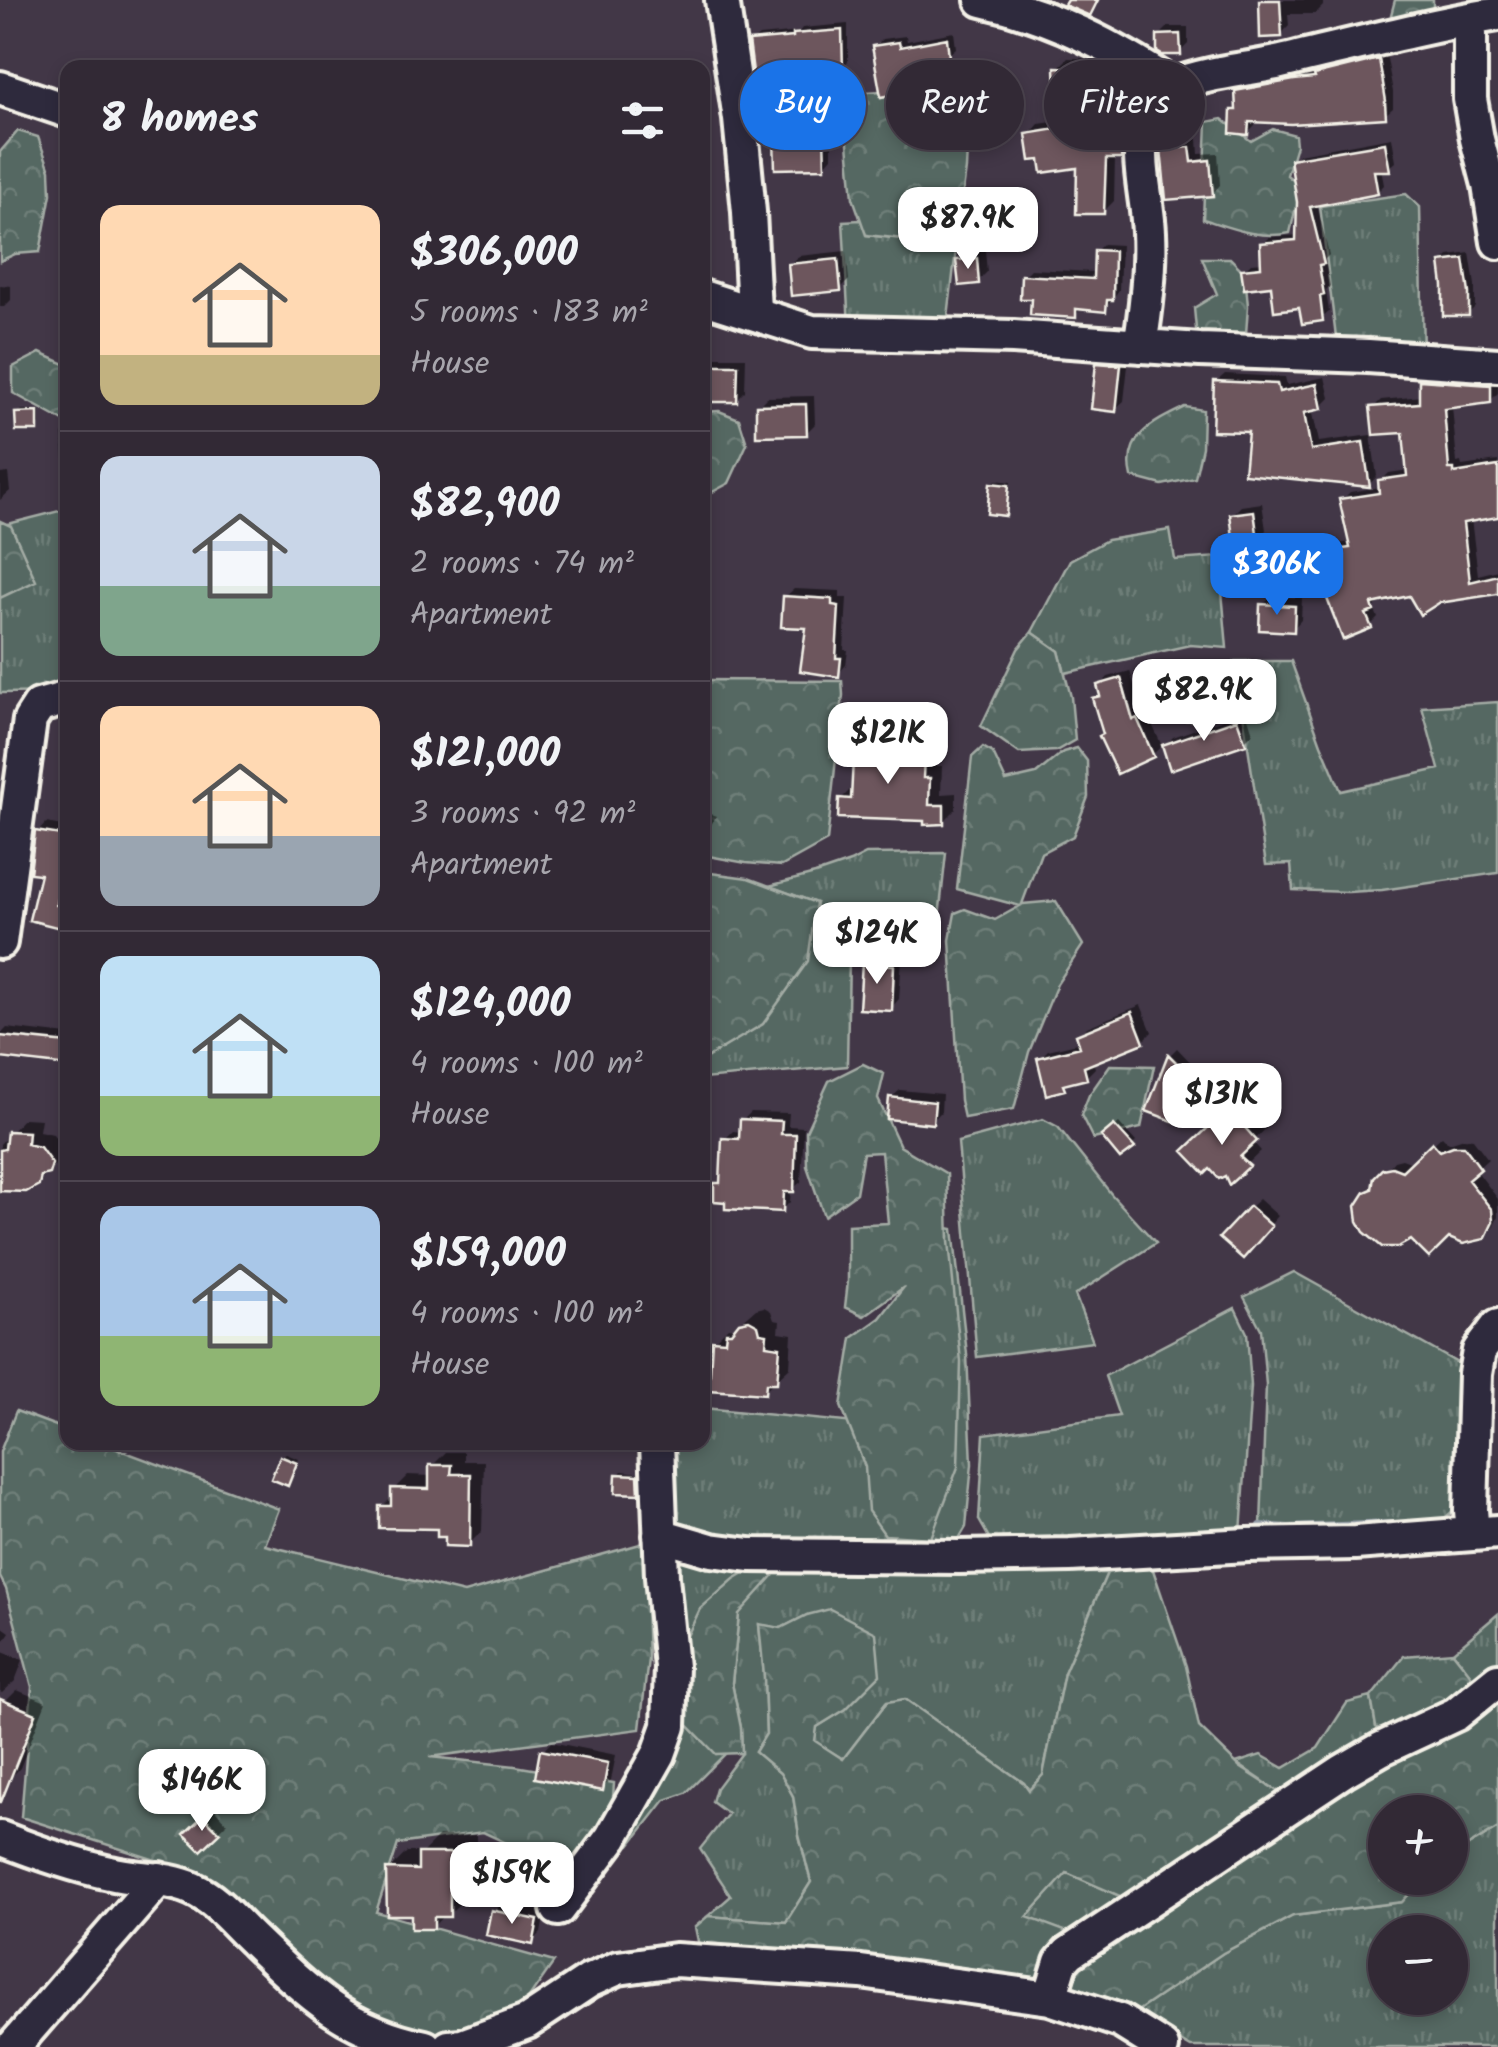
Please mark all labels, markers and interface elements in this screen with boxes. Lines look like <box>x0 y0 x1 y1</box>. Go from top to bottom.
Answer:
chip: Buy <box>740 60 866 150</box>
chip: Rent <box>886 60 1024 150</box>
chip: Filters <box>1044 60 1205 150</box>
text: 8 homes <box>100 87 258 154</box>
icon: filters <box>615 93 670 148</box>
pin: $87.9K <box>887 187 1049 272</box>
text: $87.9K <box>920 194 1016 245</box>
text: $306,000 <box>410 221 578 288</box>
icon: home <box>180 245 300 365</box>
text: 5 rooms · 183 m² <box>410 288 648 339</box>
text: House <box>410 339 489 390</box>
text: $82,900 <box>410 472 559 539</box>
icon: home <box>180 496 300 616</box>
pin: $306K <box>1207 533 1347 618</box>
text: 2 rooms · 74 m² <box>410 539 634 590</box>
text: $306K <box>1232 540 1322 591</box>
text: Apartment <box>410 590 552 641</box>
pin: $82.9K <box>1123 659 1285 744</box>
text: $82.9K <box>1154 666 1254 717</box>
pin: $121K <box>818 702 958 787</box>
text: $121K <box>850 709 926 760</box>
text: $121,000 <box>410 722 560 789</box>
icon: home <box>180 746 300 866</box>
text: 3 rooms · 92 m² <box>410 789 635 840</box>
text: Apartment <box>410 840 552 891</box>
pin: $124K <box>807 902 947 987</box>
text: $124K <box>835 909 919 960</box>
text: $124,000 <box>410 972 571 1039</box>
icon: home <box>180 996 300 1116</box>
text: 4 rooms · 100 m² <box>410 1039 643 1090</box>
pin: $131K <box>1152 1063 1292 1148</box>
text: $131K <box>1184 1070 1260 1121</box>
text: House <box>410 1090 489 1141</box>
text: $159,000 <box>410 1222 566 1289</box>
icon: home <box>180 1246 300 1366</box>
text: 4 rooms · 100 m² <box>410 1289 643 1340</box>
text: House <box>410 1340 489 1391</box>
pin: $146K <box>132 1749 272 1834</box>
text: $146K <box>161 1756 243 1807</box>
map controls <box>1368 1795 1468 2015</box>
button: + <box>1368 1795 1468 1895</box>
pin: $159K <box>442 1842 582 1927</box>
text: $159K <box>472 1849 552 1900</box>
button: − <box>1368 1915 1468 2015</box>

